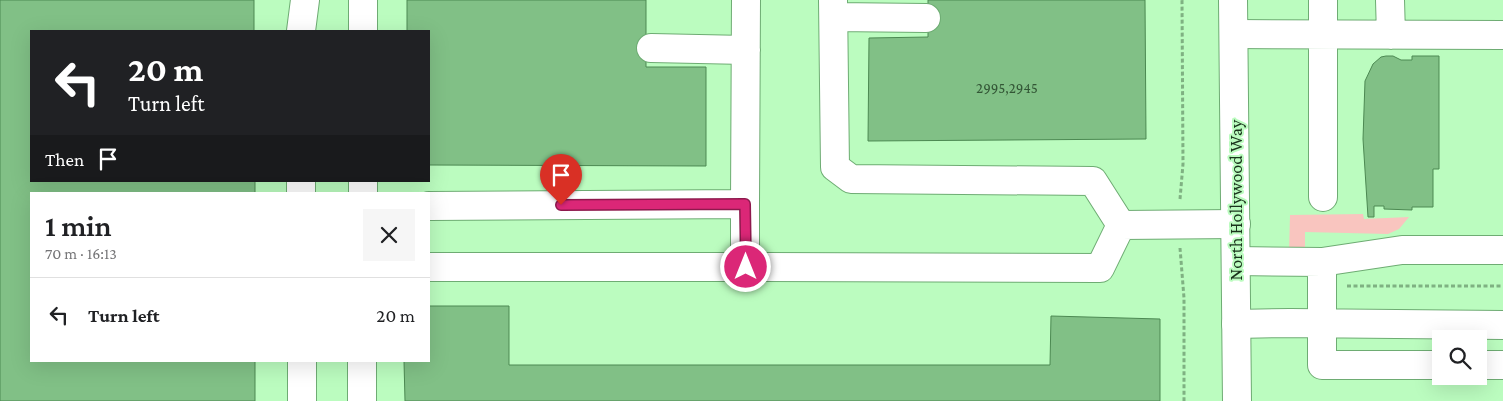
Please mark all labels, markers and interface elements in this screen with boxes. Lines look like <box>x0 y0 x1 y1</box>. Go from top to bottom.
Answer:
icon: left <box>45 50 110 115</box>
text: 20 m <box>128 50 203 89</box>
house number: 2995,2945 <box>976 80 1038 96</box>
text: Turn left <box>128 91 205 116</box>
street label: North Hollywood Way <box>1226 119 1246 280</box>
icon: arrive <box>94 145 122 173</box>
text: Then <box>45 149 84 170</box>
pin <box>540 154 582 205</box>
icon: arrive <box>547 161 575 189</box>
text: 1 min <box>45 209 112 242</box>
button: close <box>363 209 415 261</box>
position arrow <box>719 240 771 292</box>
text: 70 m · 16:13 <box>45 245 117 262</box>
icon: left <box>45 301 73 329</box>
text: Turn left <box>88 305 160 326</box>
text: 20 m <box>376 305 415 326</box>
map controls <box>1432 330 1487 385</box>
button: search <box>1432 330 1487 385</box>

